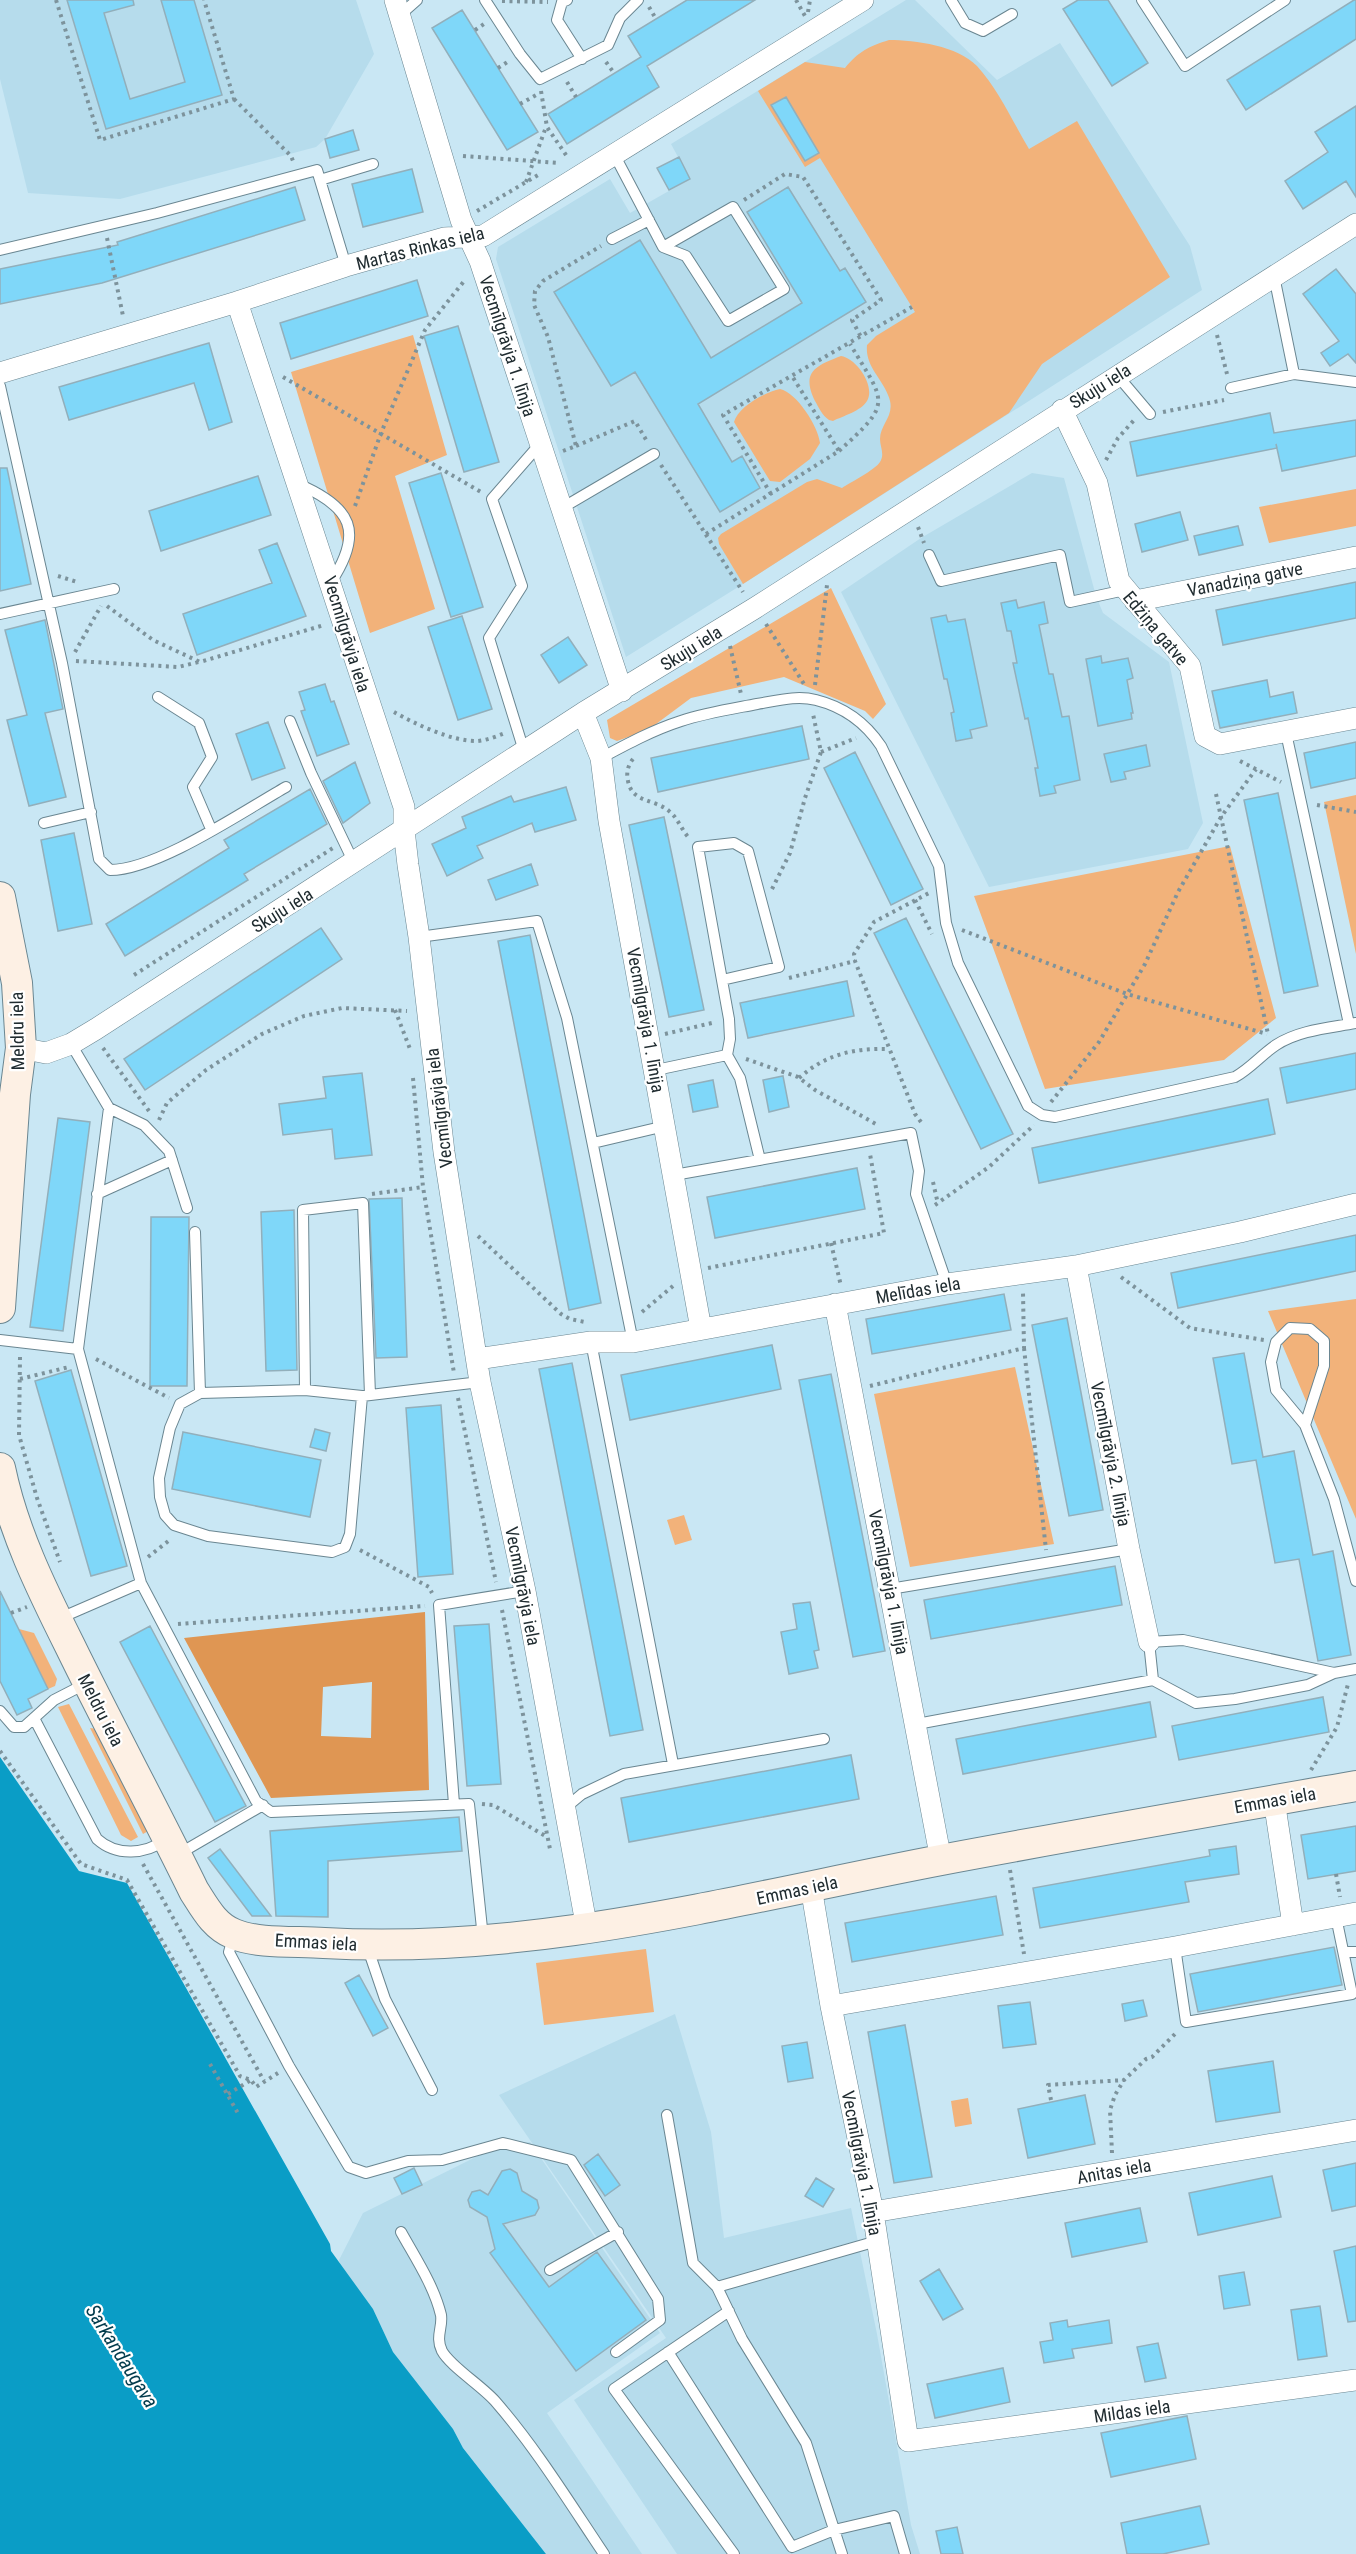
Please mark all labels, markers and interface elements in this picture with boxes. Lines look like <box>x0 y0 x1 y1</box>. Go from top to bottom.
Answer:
street label: Martas Rinkas iela <box>354 222 486 274</box>
street label: Vecmīlgrāvja 1. līnija <box>475 273 541 419</box>
street label: Skuju iela <box>1065 359 1135 413</box>
street label: Vanadziņa gatve <box>1186 558 1305 601</box>
street label: Vecmīlgrāvja iela <box>319 573 375 695</box>
street label: Edžiņa gatve <box>1118 587 1193 670</box>
street label: Skuju iela <box>656 621 726 675</box>
street label: Skuju iela <box>247 883 317 937</box>
street label: Vecmīlgrāvja 1. līnija <box>623 946 669 1094</box>
street label: Meldru iela <box>6 991 28 1071</box>
street label: Vecmīlgrāvja iela <box>421 1047 457 1169</box>
street label: Melīdas iela <box>874 1272 962 1308</box>
street label: Vecmīlgrāvja 2. līnija <box>1087 1380 1135 1528</box>
street label: Vecmīlgrāvja 1. līnija <box>865 1508 913 1656</box>
street label: Vecmīlgrāvja iela <box>501 1525 545 1647</box>
street label: Meldru iela <box>74 1670 128 1750</box>
street label: Emmas iela <box>1233 1783 1317 1817</box>
street label: Emmas iela <box>755 1871 839 1909</box>
street label: Emmas iela <box>274 1929 358 1955</box>
street label: Vecmīlgrāvja 1. līnija <box>838 2089 886 2237</box>
street label: Anitas iela <box>1075 2154 1153 2188</box>
water label: Sarkandaugava <box>81 2300 163 2412</box>
street label: Mildas iela <box>1092 2395 1172 2427</box>

